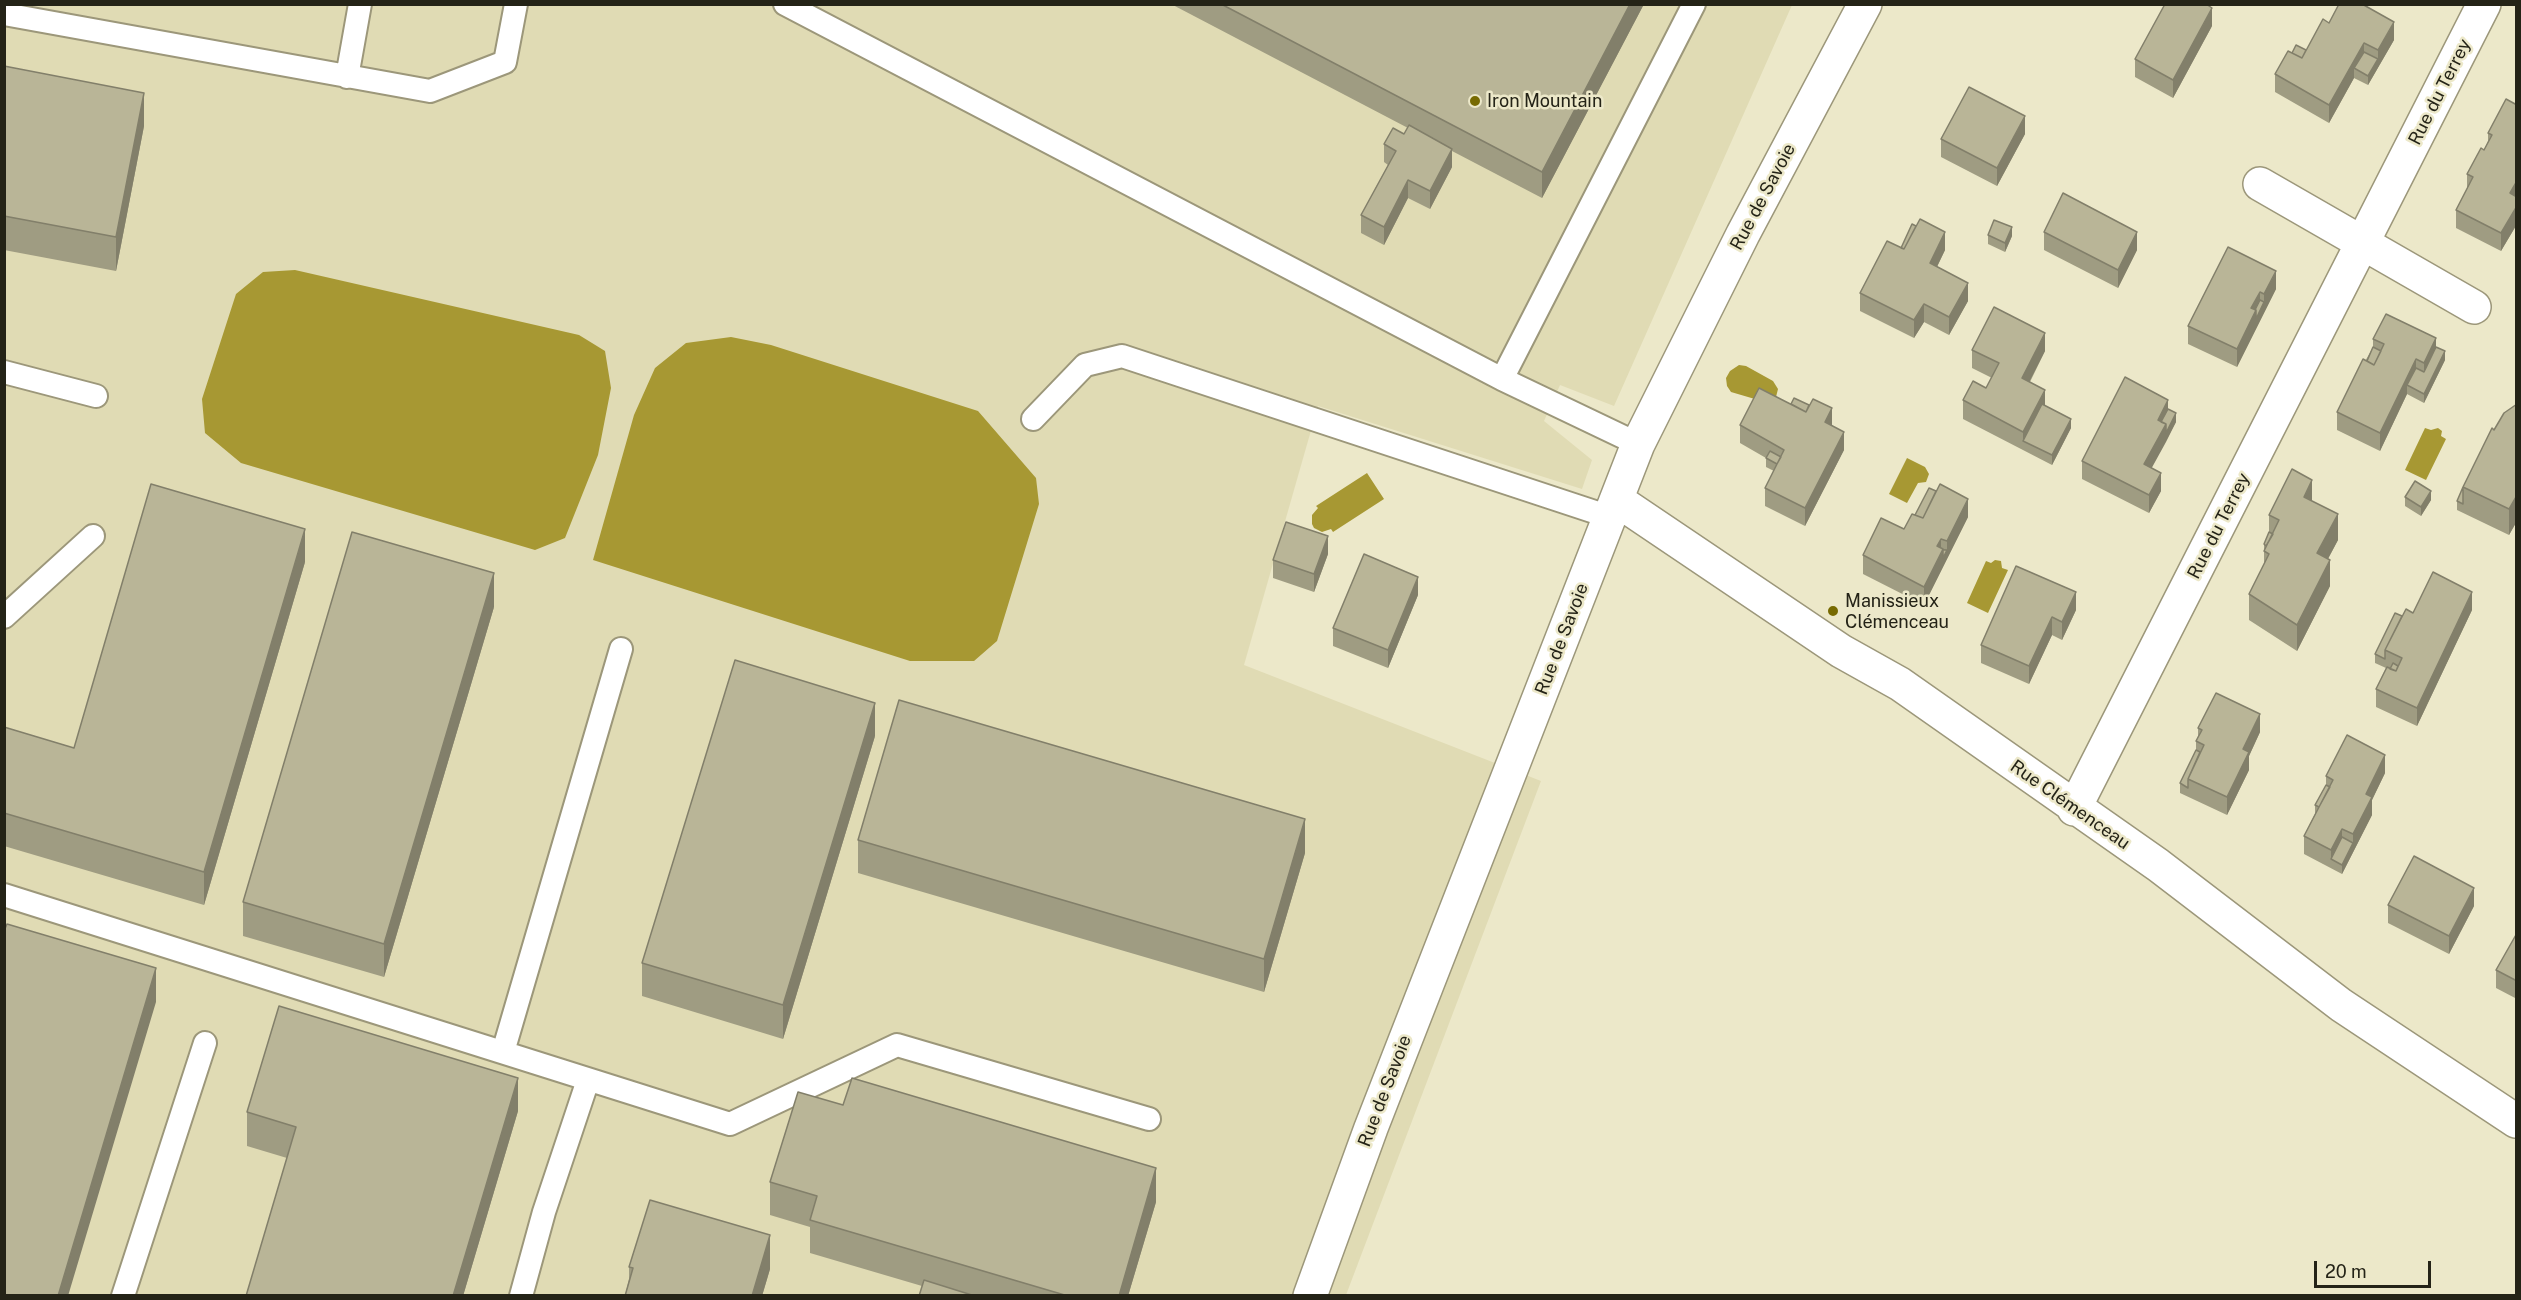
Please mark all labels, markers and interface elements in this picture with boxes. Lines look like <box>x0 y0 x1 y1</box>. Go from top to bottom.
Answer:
street label: Rue du Terrey <box>2404 35 2476 149</box>
place label: Iron Mountain <box>1487 90 1602 112</box>
marker: Iron Mountain <box>1468 94 1482 108</box>
street label: Rue de Savoie <box>1726 140 1800 254</box>
street label: Rue du Terrey <box>2183 469 2255 583</box>
street label: Rue de Savoie <box>1531 580 1593 698</box>
place label: Manissieux Clémenceau <box>1845 590 1949 632</box>
marker: Manissieux Clémenceau <box>1826 604 1840 618</box>
street label: Rue Clémenceau <box>2006 756 2134 854</box>
street label: Rue de Savoie <box>1354 1032 1416 1150</box>
scale bar <box>2317 1249 2434 1287</box>
text: 20 m <box>2325 1261 2367 1282</box>

